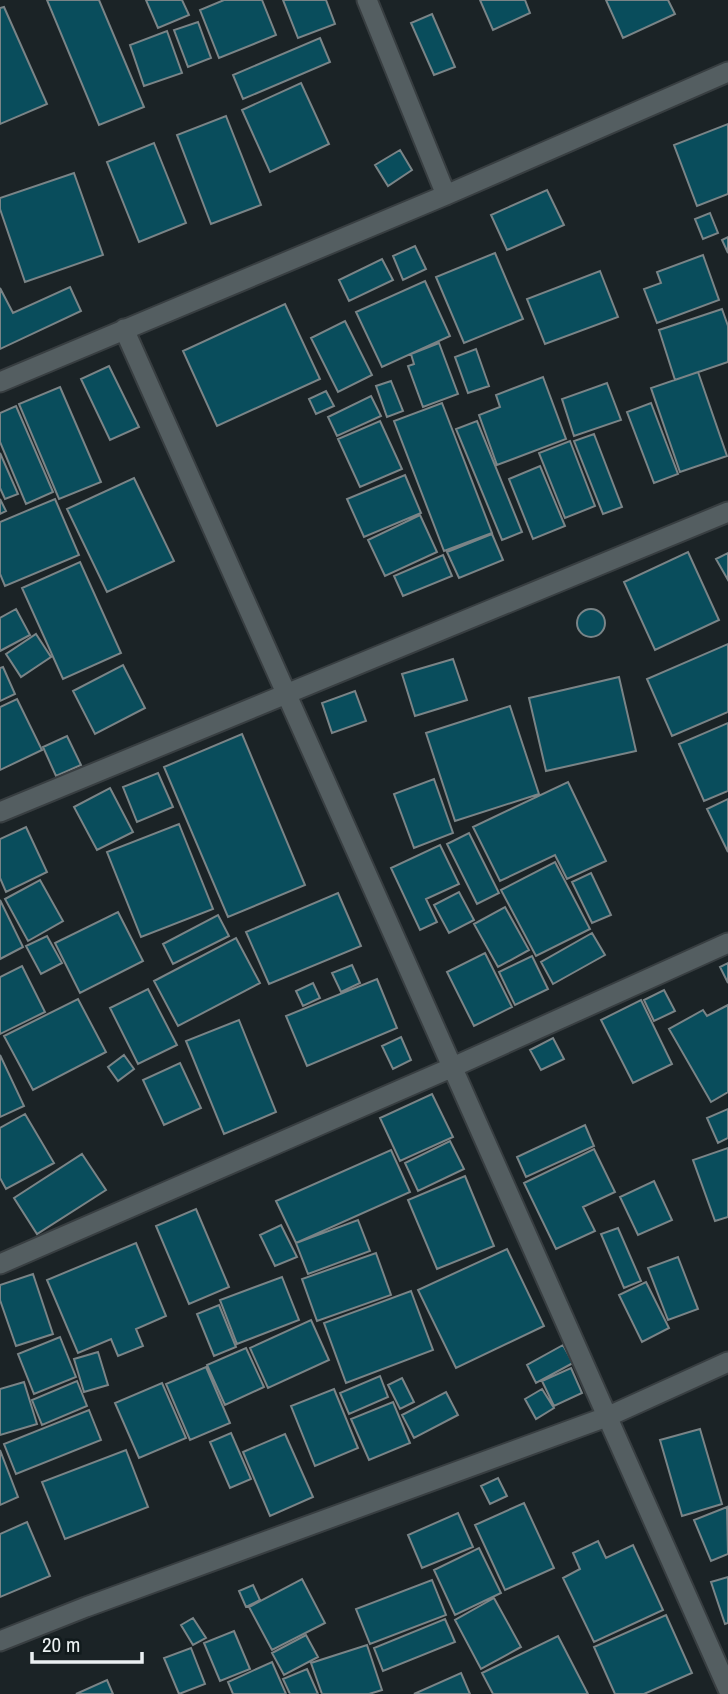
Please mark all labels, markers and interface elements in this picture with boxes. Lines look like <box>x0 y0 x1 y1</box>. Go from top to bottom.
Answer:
scale bar <box>32 1620 142 1664</box>
text: 20 m <box>42 1630 80 1659</box>

